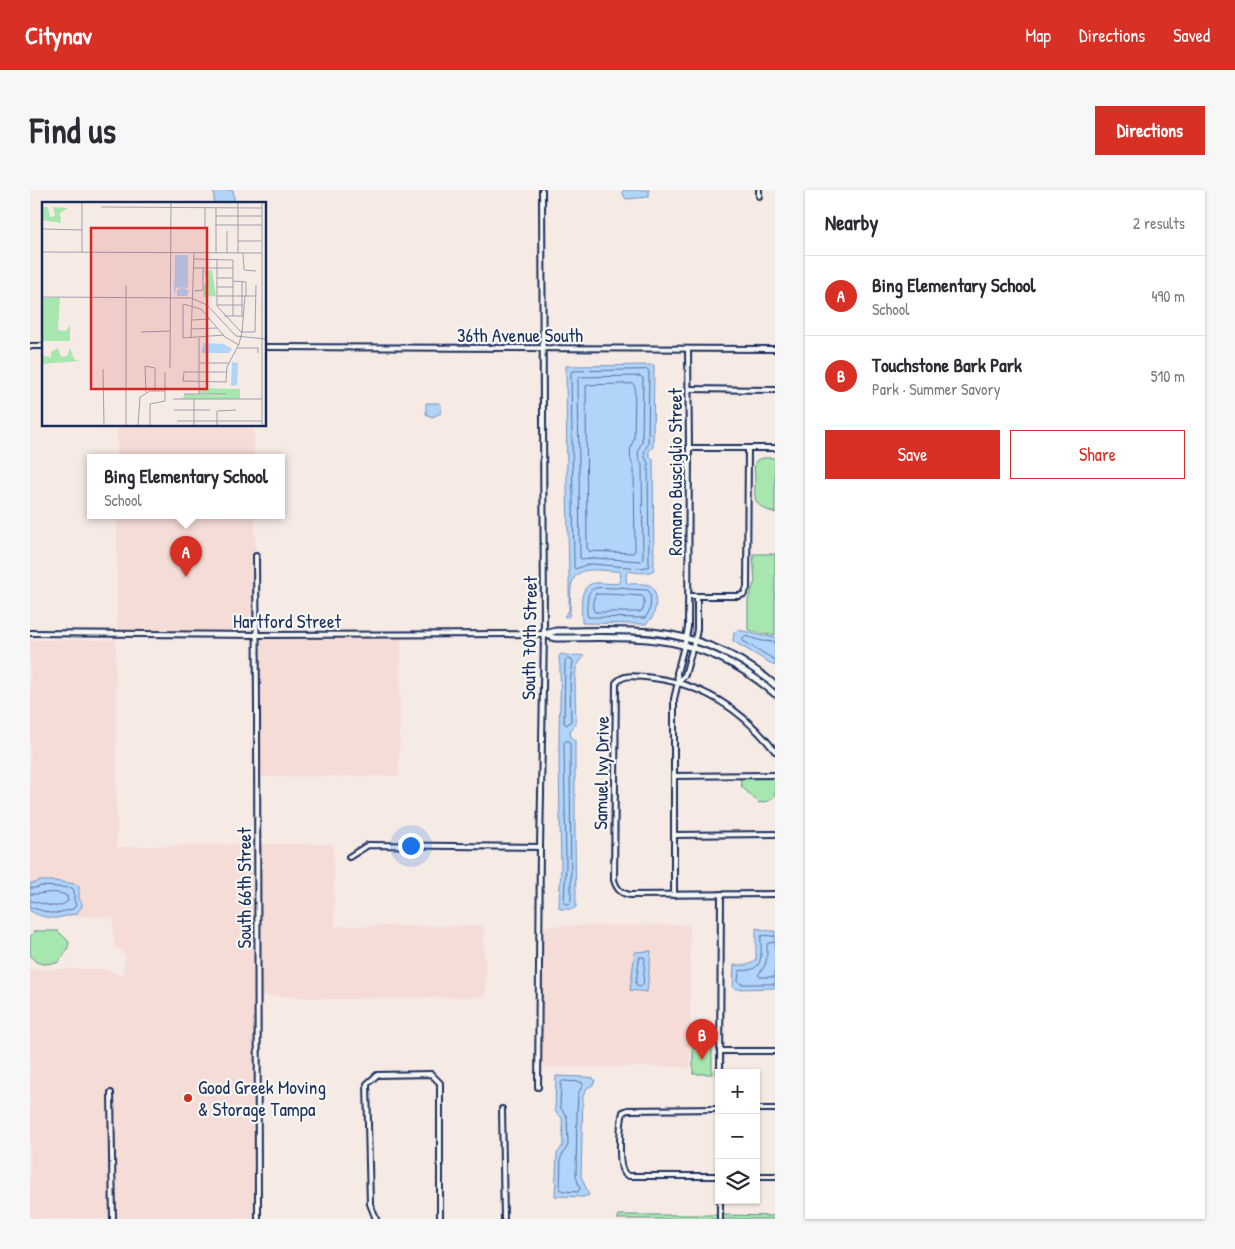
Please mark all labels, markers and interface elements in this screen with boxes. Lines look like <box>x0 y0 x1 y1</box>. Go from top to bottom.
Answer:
text: Citynav <box>25 19 92 51</box>
text: Map <box>1026 23 1051 48</box>
text: Directions <box>1079 23 1145 48</box>
text: Saved <box>1173 23 1210 48</box>
button: Directions <box>1095 106 1205 155</box>
text: Find us <box>30 107 116 154</box>
inset map <box>42 202 266 426</box>
text: Nearby <box>825 208 878 237</box>
text: 2 results <box>1133 212 1185 234</box>
text: Bing Elementary School <box>872 272 1036 298</box>
text: A <box>837 285 845 307</box>
text: 490 m <box>1151 285 1185 307</box>
text: School <box>872 298 909 320</box>
street label: 36th Avenue South <box>457 322 583 348</box>
text: Touchstone Bark Park <box>872 352 1022 378</box>
text: B <box>837 365 845 387</box>
text: 510 m <box>1151 365 1185 387</box>
text: Park · Summer Savory <box>872 378 1000 400</box>
street label: Romano Busciglio Street <box>662 388 688 556</box>
button: Save <box>825 430 1000 479</box>
button: Share <box>1010 430 1185 479</box>
popup <box>87 454 285 519</box>
text: Bing Elementary School <box>104 463 268 489</box>
text: School <box>104 489 142 511</box>
pin: A <box>170 536 202 577</box>
street label: South 70th Street <box>515 575 543 700</box>
street label: Hartford Street <box>233 608 341 634</box>
street label: Samuel Ivy Drive <box>587 715 615 830</box>
street label: South 66th Street <box>231 827 257 949</box>
your location <box>398 833 424 859</box>
pin: B <box>686 1019 718 1060</box>
map controls <box>715 1069 760 1204</box>
button: + <box>715 1069 760 1114</box>
place label: Good Greek Moving & Storage Tampa <box>198 1074 326 1122</box>
marker: Good Greek Moving & Storage Tampa <box>182 1092 194 1104</box>
button: − <box>715 1114 760 1159</box>
button: layers <box>715 1159 760 1204</box>

